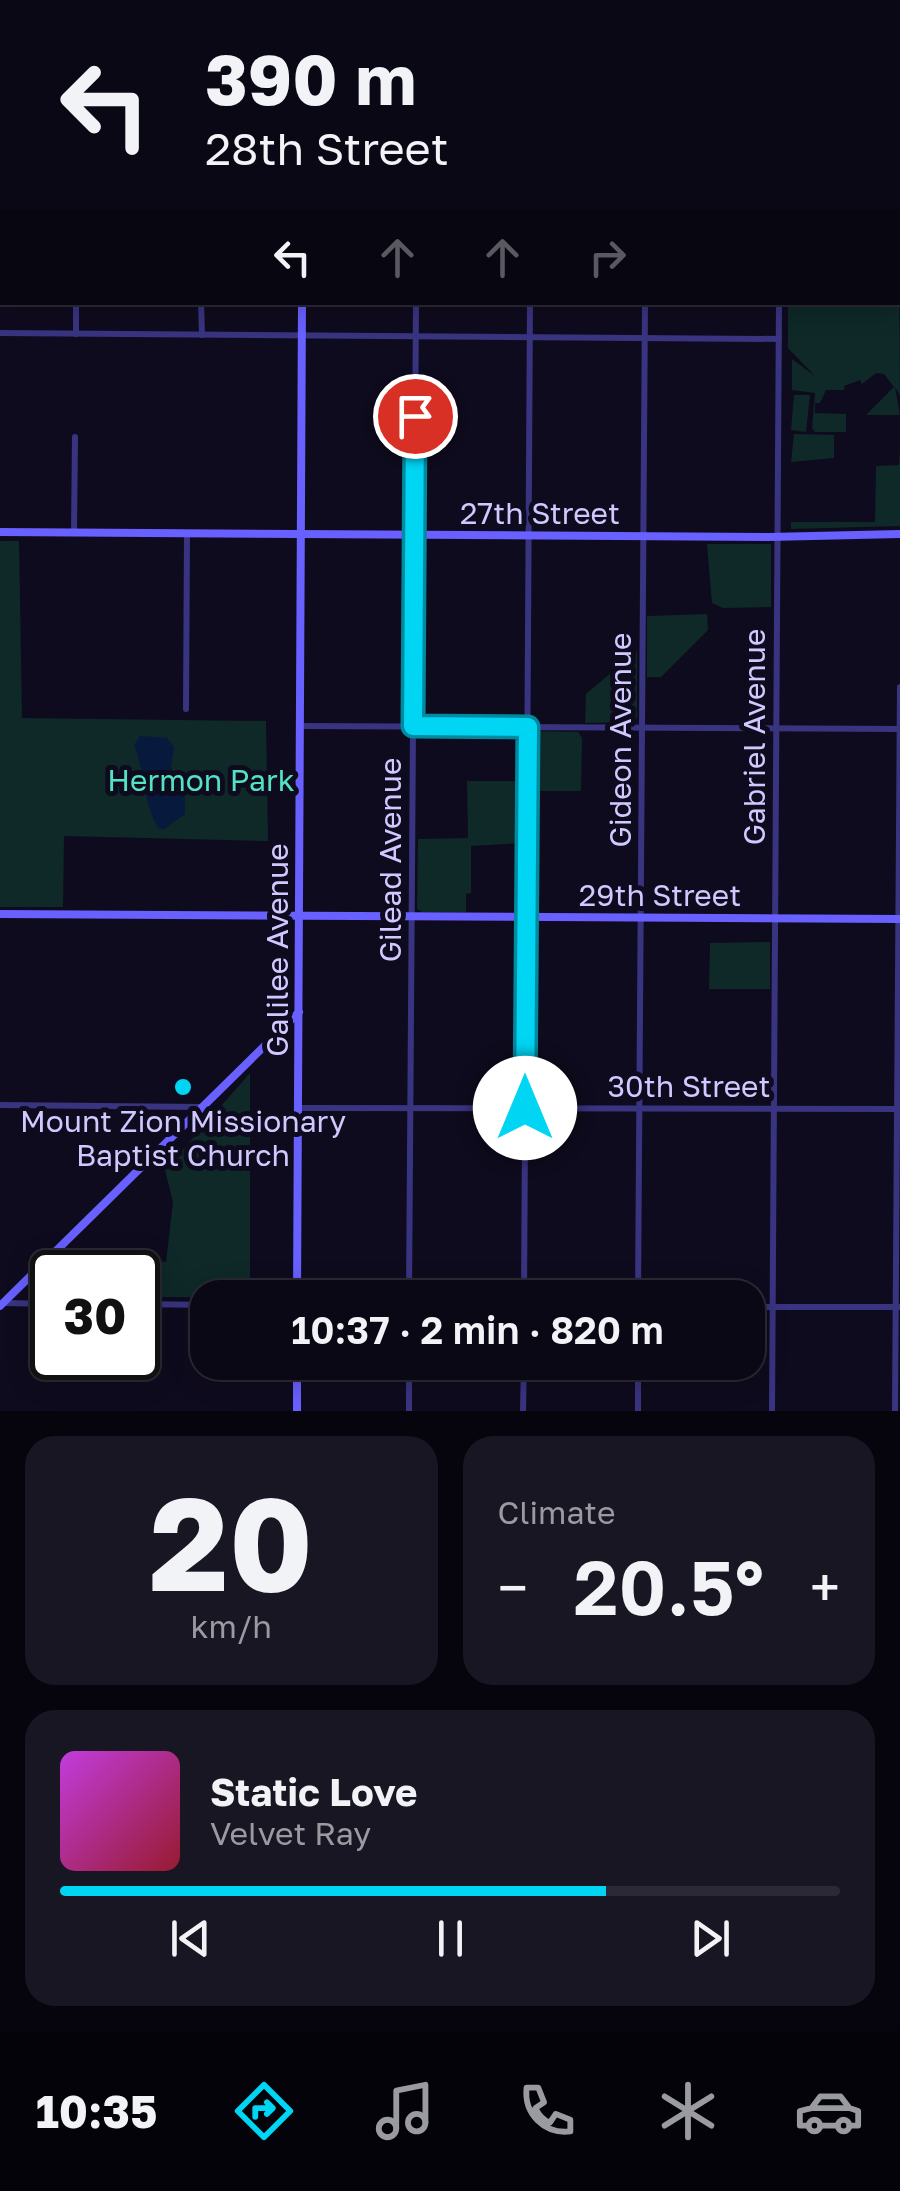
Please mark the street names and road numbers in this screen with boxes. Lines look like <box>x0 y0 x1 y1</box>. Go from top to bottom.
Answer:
street label: 27th Street <box>460 495 620 531</box>
street label: Gabriel Avenue <box>736 629 772 845</box>
street label: Gideon Avenue <box>602 633 638 847</box>
street label: Gilead Avenue <box>372 758 408 962</box>
street label: Galilee Avenue <box>259 843 295 1057</box>
street label: 29th Street <box>579 877 741 913</box>
street label: 30th Street <box>608 1068 770 1104</box>

